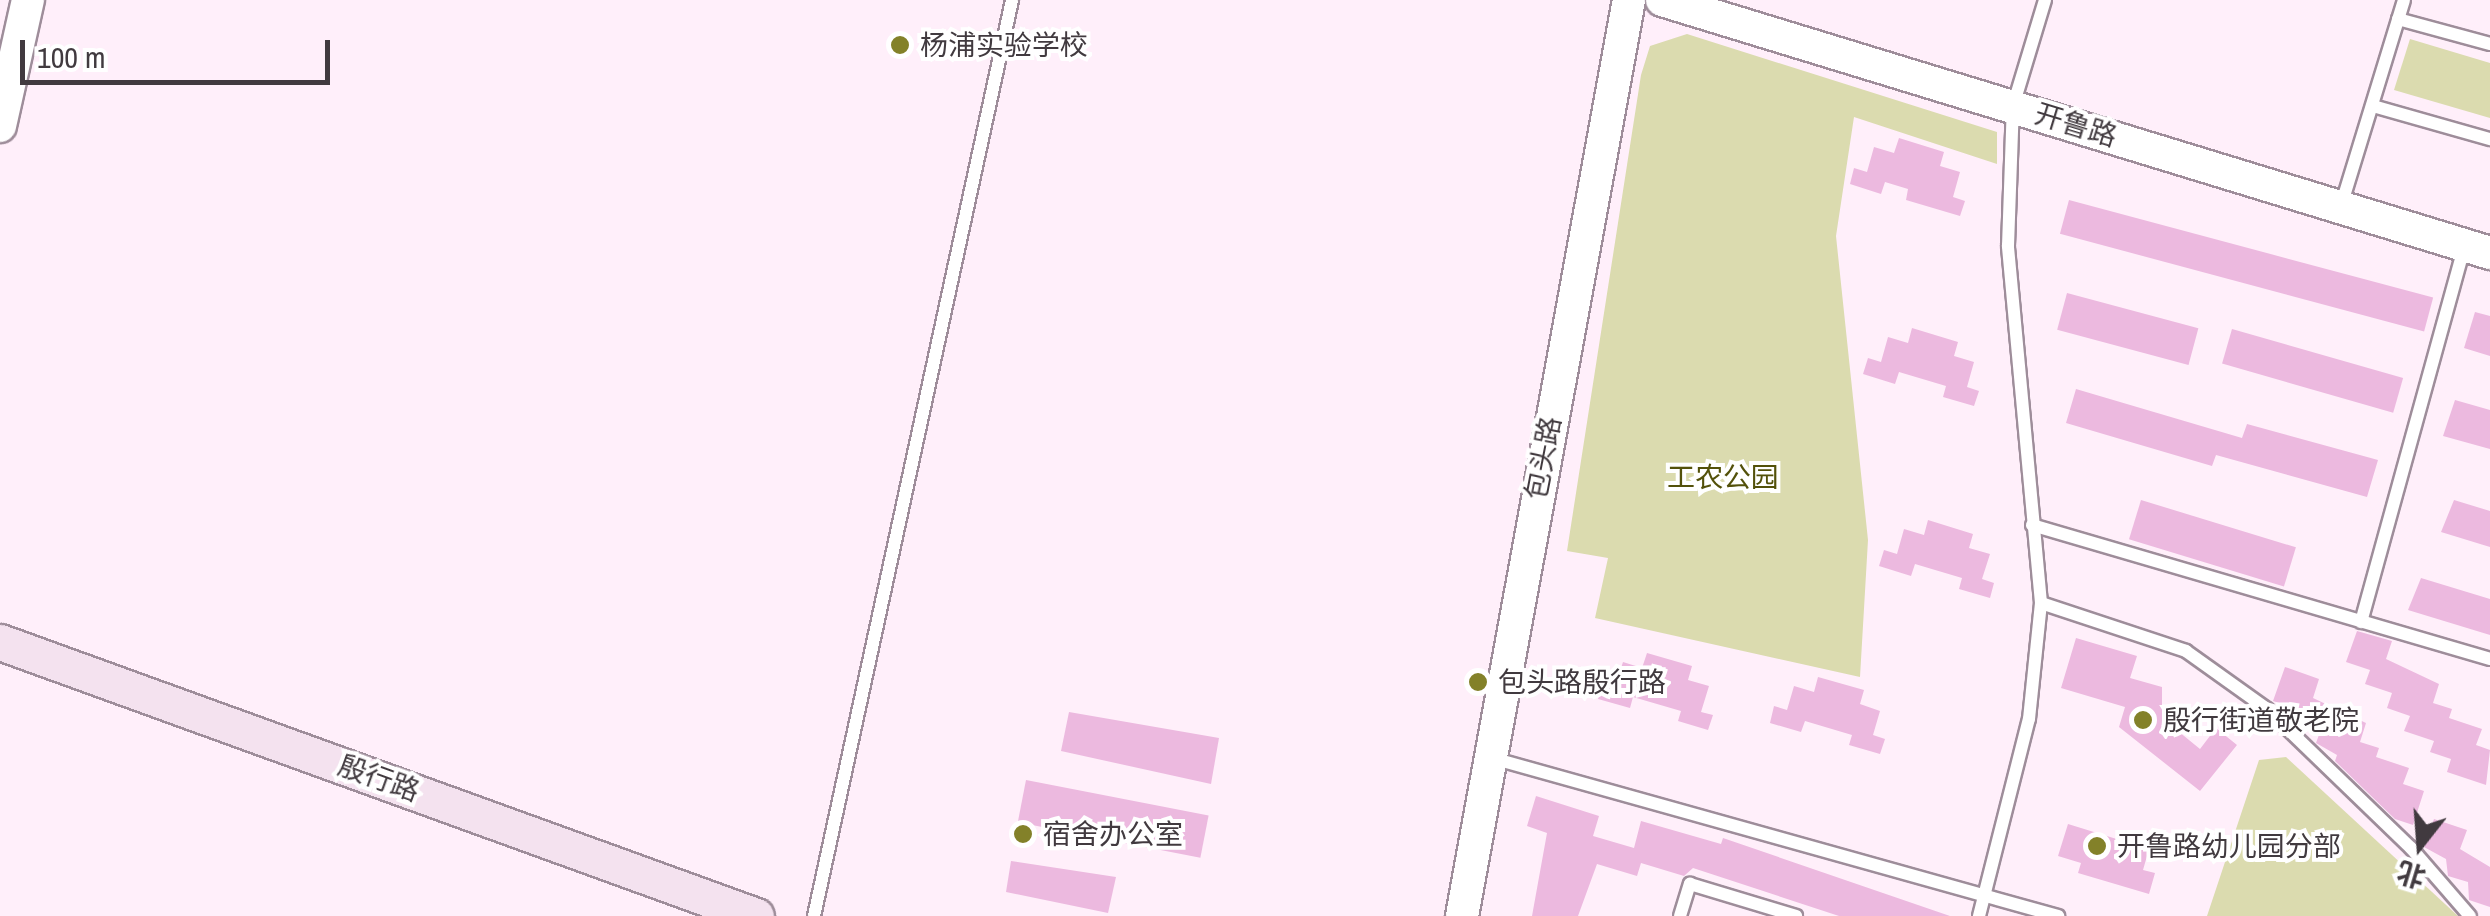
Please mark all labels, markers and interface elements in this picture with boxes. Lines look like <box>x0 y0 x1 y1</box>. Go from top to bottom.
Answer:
scale bar <box>25 20 335 82</box>
place label: 杨浦实验学校 <box>920 28 1088 62</box>
marker: 杨浦实验学校 <box>889 34 911 56</box>
text: 100 m <box>37 37 105 77</box>
street label: 开鲁路 <box>2031 97 2121 153</box>
street label: 包头路 <box>1518 414 1568 502</box>
park label: 工农公园 <box>1667 460 1779 494</box>
place label: 包头路殷行路 <box>1498 665 1666 699</box>
marker: 包头路殷行路 <box>1467 671 1489 693</box>
place label: 殷行街道敬老院 <box>2163 703 2359 737</box>
marker: 殷行街道敬老院 <box>2132 709 2154 731</box>
street label: 殷行路 <box>334 748 424 808</box>
north arrow <box>2370 796 2470 896</box>
place label: 宿舍办公室 <box>1043 817 1183 851</box>
marker: 宿舍办公室 <box>1012 823 1034 845</box>
place label: 开鲁路幼儿园分部 <box>2117 829 2341 863</box>
marker: 开鲁路幼儿园分部 <box>2086 835 2108 857</box>
text: 北 <box>2392 852 2430 897</box>

